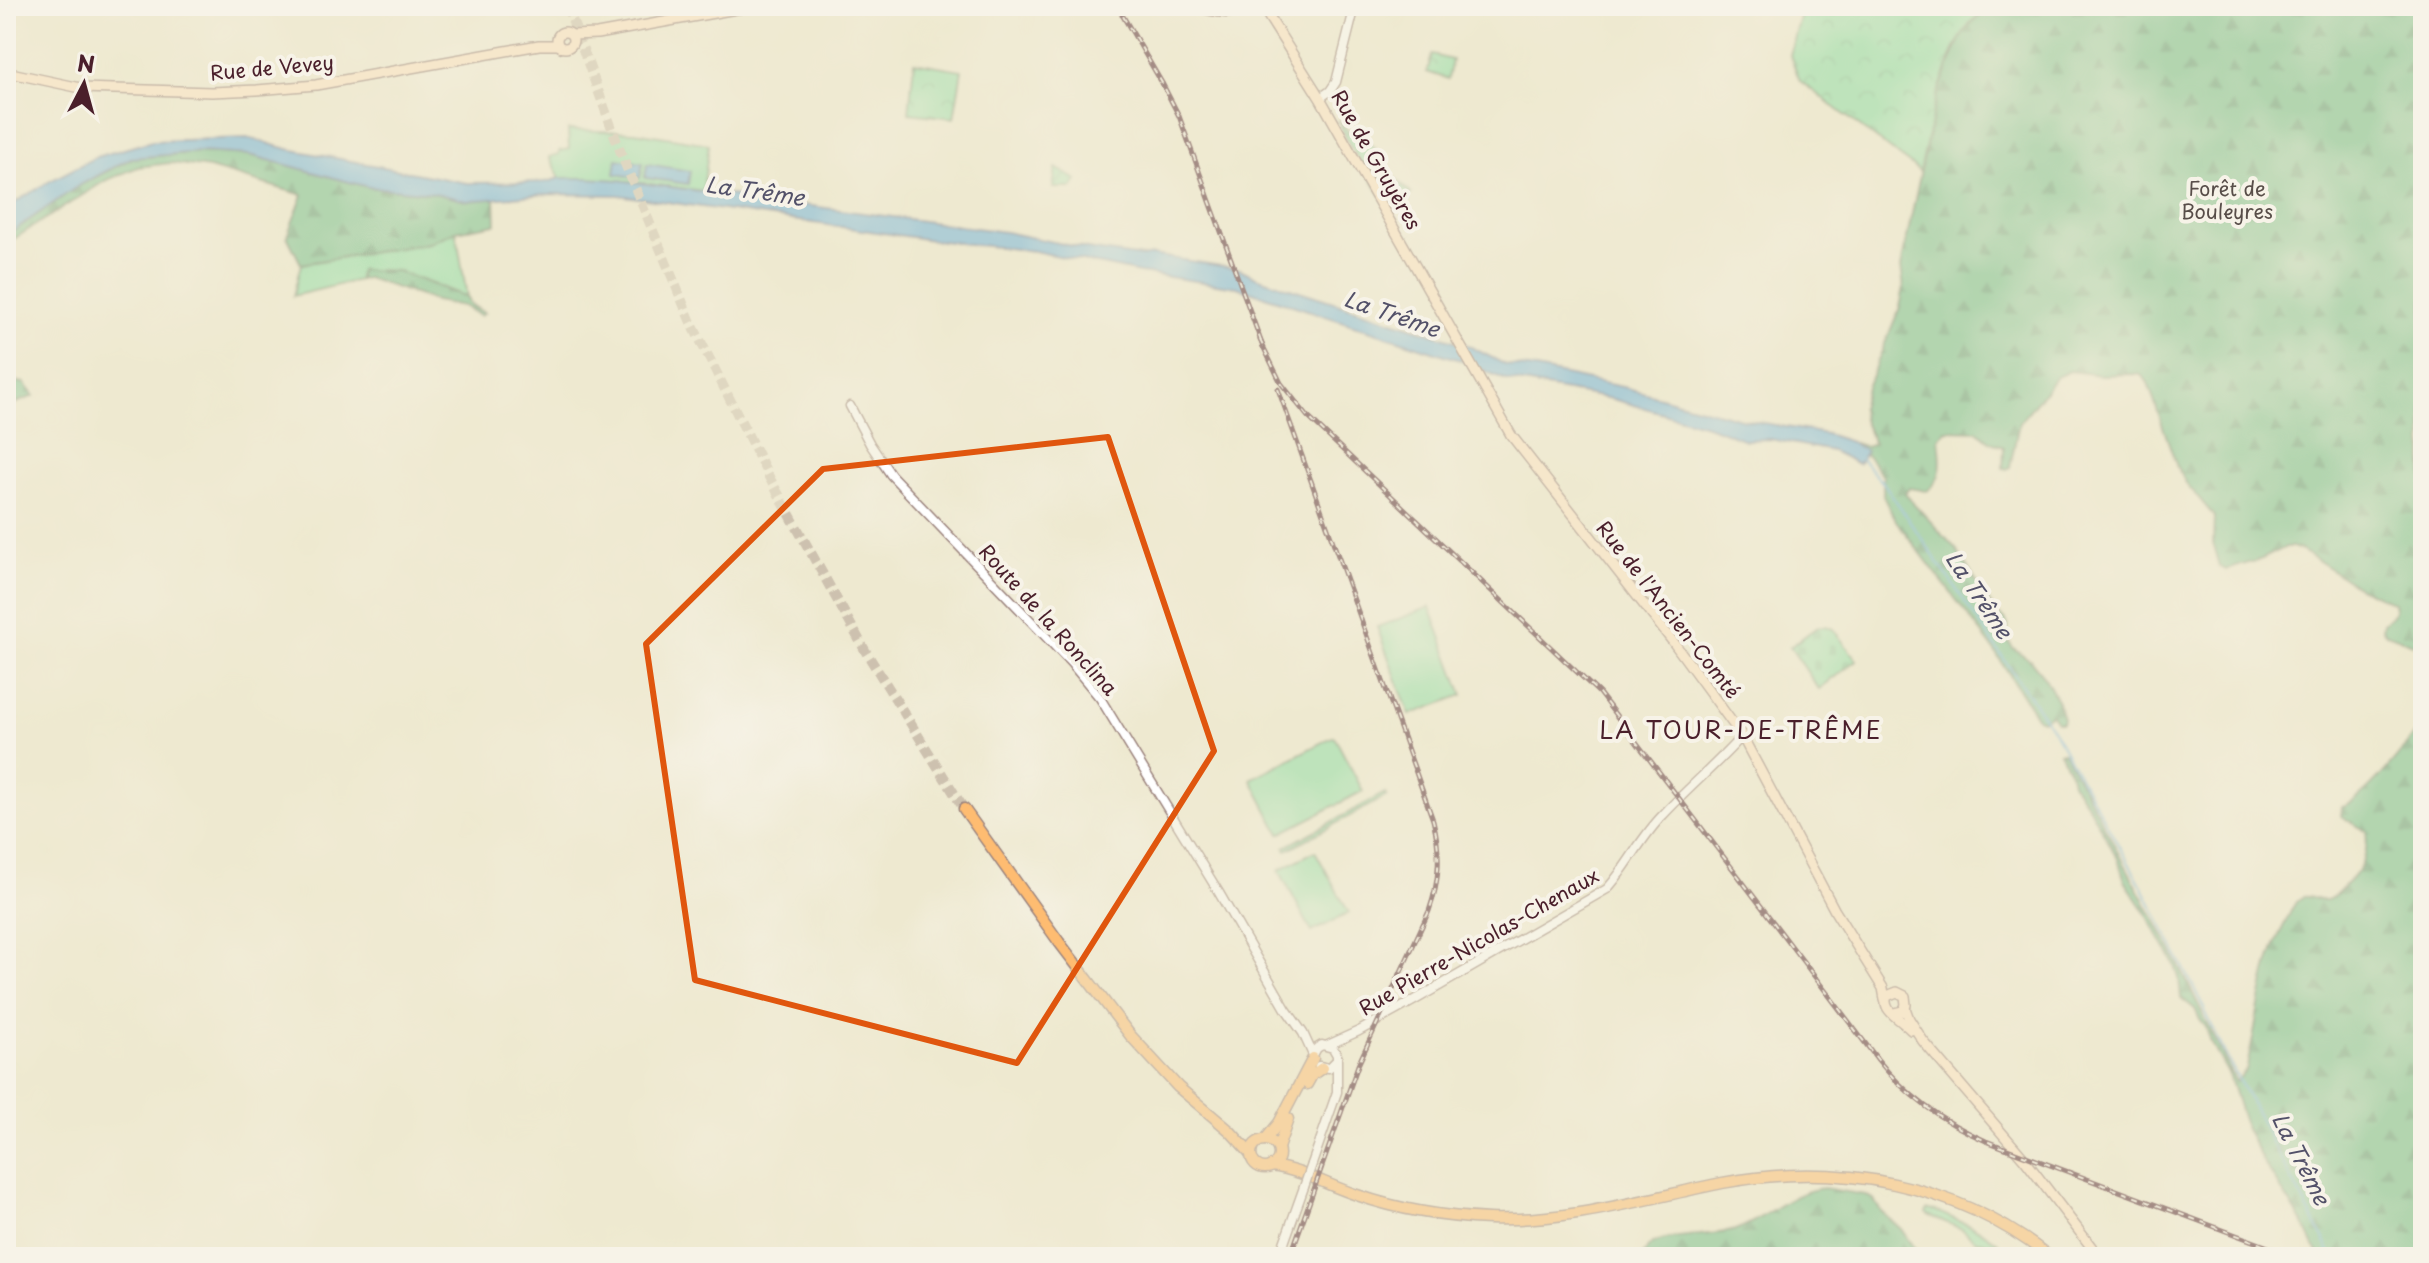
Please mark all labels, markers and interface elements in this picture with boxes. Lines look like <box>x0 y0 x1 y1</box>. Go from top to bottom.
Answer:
north arrow <box>44 44 124 124</box>
text: N <box>76 45 97 80</box>
street label: Rue de Vevey <box>209 47 335 87</box>
street label: Rue de Gruyères <box>1325 84 1429 235</box>
water label: La Trême <box>704 166 808 213</box>
park label: Forêt de Bouleyres <box>2181 173 2273 226</box>
water label: La Trême <box>1340 281 1446 345</box>
street label: Rue de l'Ancien-Comté <box>1590 514 1748 705</box>
street label: Route de la Ronclina <box>972 537 1125 702</box>
water label: La Trême <box>1939 544 2022 645</box>
district label: LA TOUR-DE-TRÊME <box>1599 711 1883 747</box>
street label: Rue Pierre-Nicolas-Chenaux <box>1353 860 1604 1022</box>
water label: La Trême <box>2265 1107 2340 1211</box>

